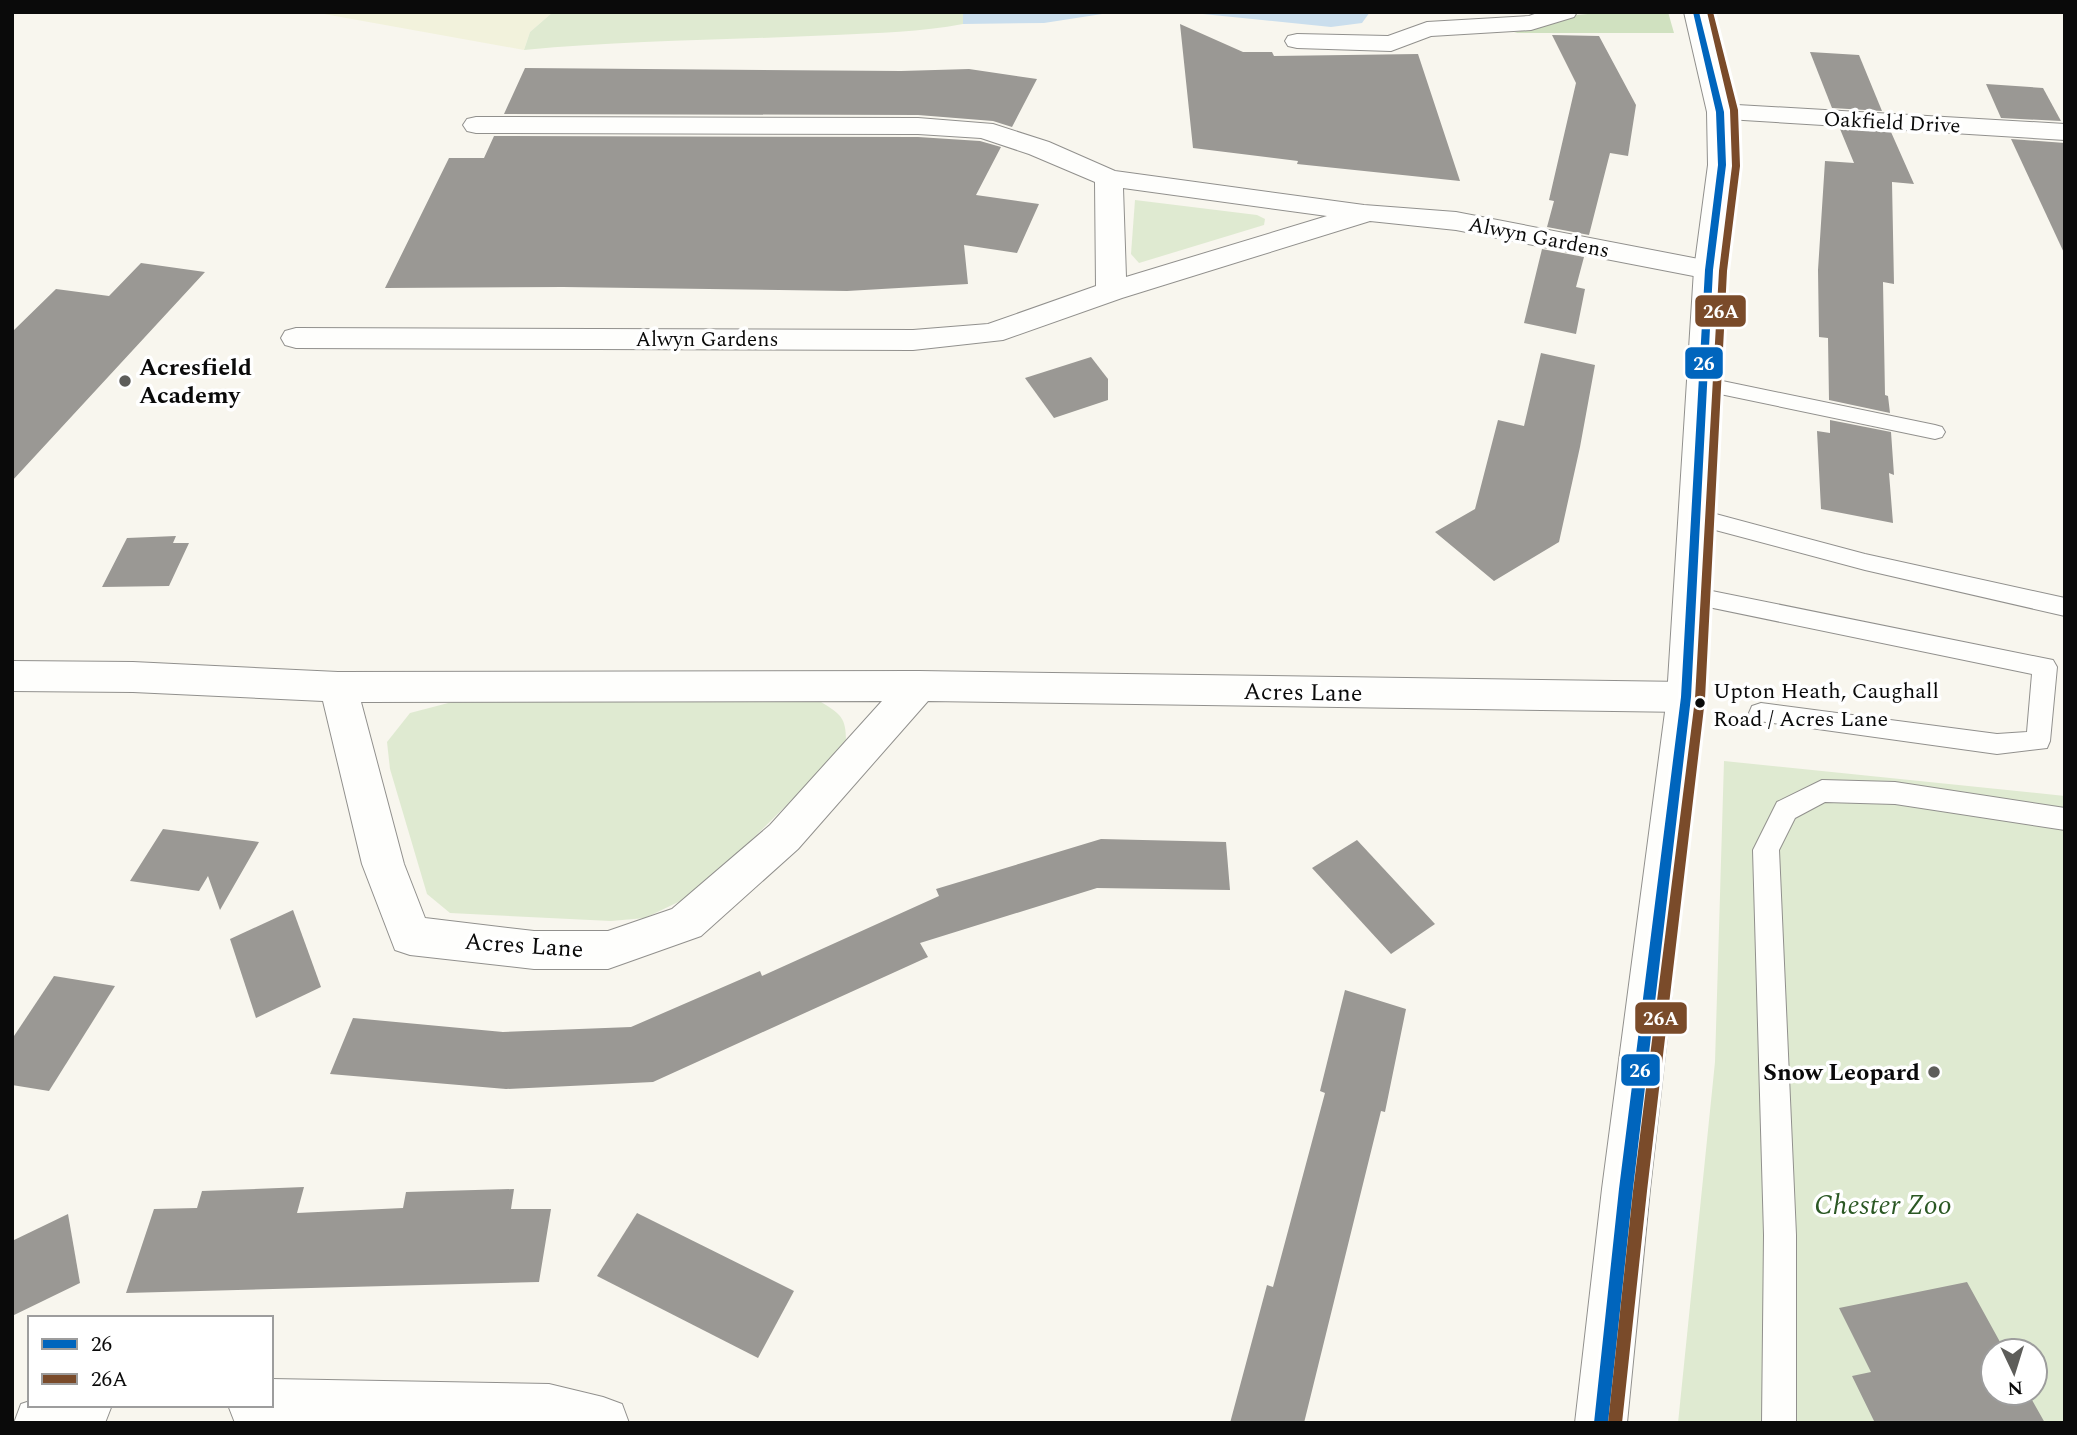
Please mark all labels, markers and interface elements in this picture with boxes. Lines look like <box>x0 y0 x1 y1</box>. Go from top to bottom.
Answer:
street label: Oakfield Drive <box>1823 103 1961 143</box>
street label: Alwyn Gardens <box>1466 209 1612 267</box>
line badge: 26A <box>1694 294 1747 328</box>
text: 26A <box>1703 298 1739 327</box>
street label: Alwyn Gardens <box>635 324 779 356</box>
line badge: 26 <box>1684 346 1724 380</box>
place label: Acresfield Academy <box>139 350 252 414</box>
text: 26 <box>1693 350 1715 379</box>
marker: Acresfield Academy <box>117 373 133 389</box>
street label: Acres Lane <box>1243 674 1363 712</box>
place label: Upton Heath, Caughall Road / Acres Lane <box>1713 675 1939 736</box>
marker: Upton Heath, Caughall Road / Acres Lane <box>1693 696 1707 710</box>
street label: Acres Lane <box>463 924 585 968</box>
line badge: 26A <box>1634 1001 1688 1035</box>
text: 26A <box>1643 1005 1679 1034</box>
line badge: 26 <box>1620 1053 1661 1087</box>
place label: Snow Leopard <box>1763 1055 1920 1091</box>
text: 26 <box>1629 1057 1651 1086</box>
marker: Snow Leopard <box>1926 1064 1942 1080</box>
park label: Chester Zoo <box>1814 1184 1952 1227</box>
legend <box>28 1316 273 1407</box>
text: 26 <box>91 1329 112 1361</box>
north arrow <box>1979 1337 2049 1407</box>
text: 26A <box>91 1364 128 1396</box>
text: N <box>2006 1372 2024 1402</box>

